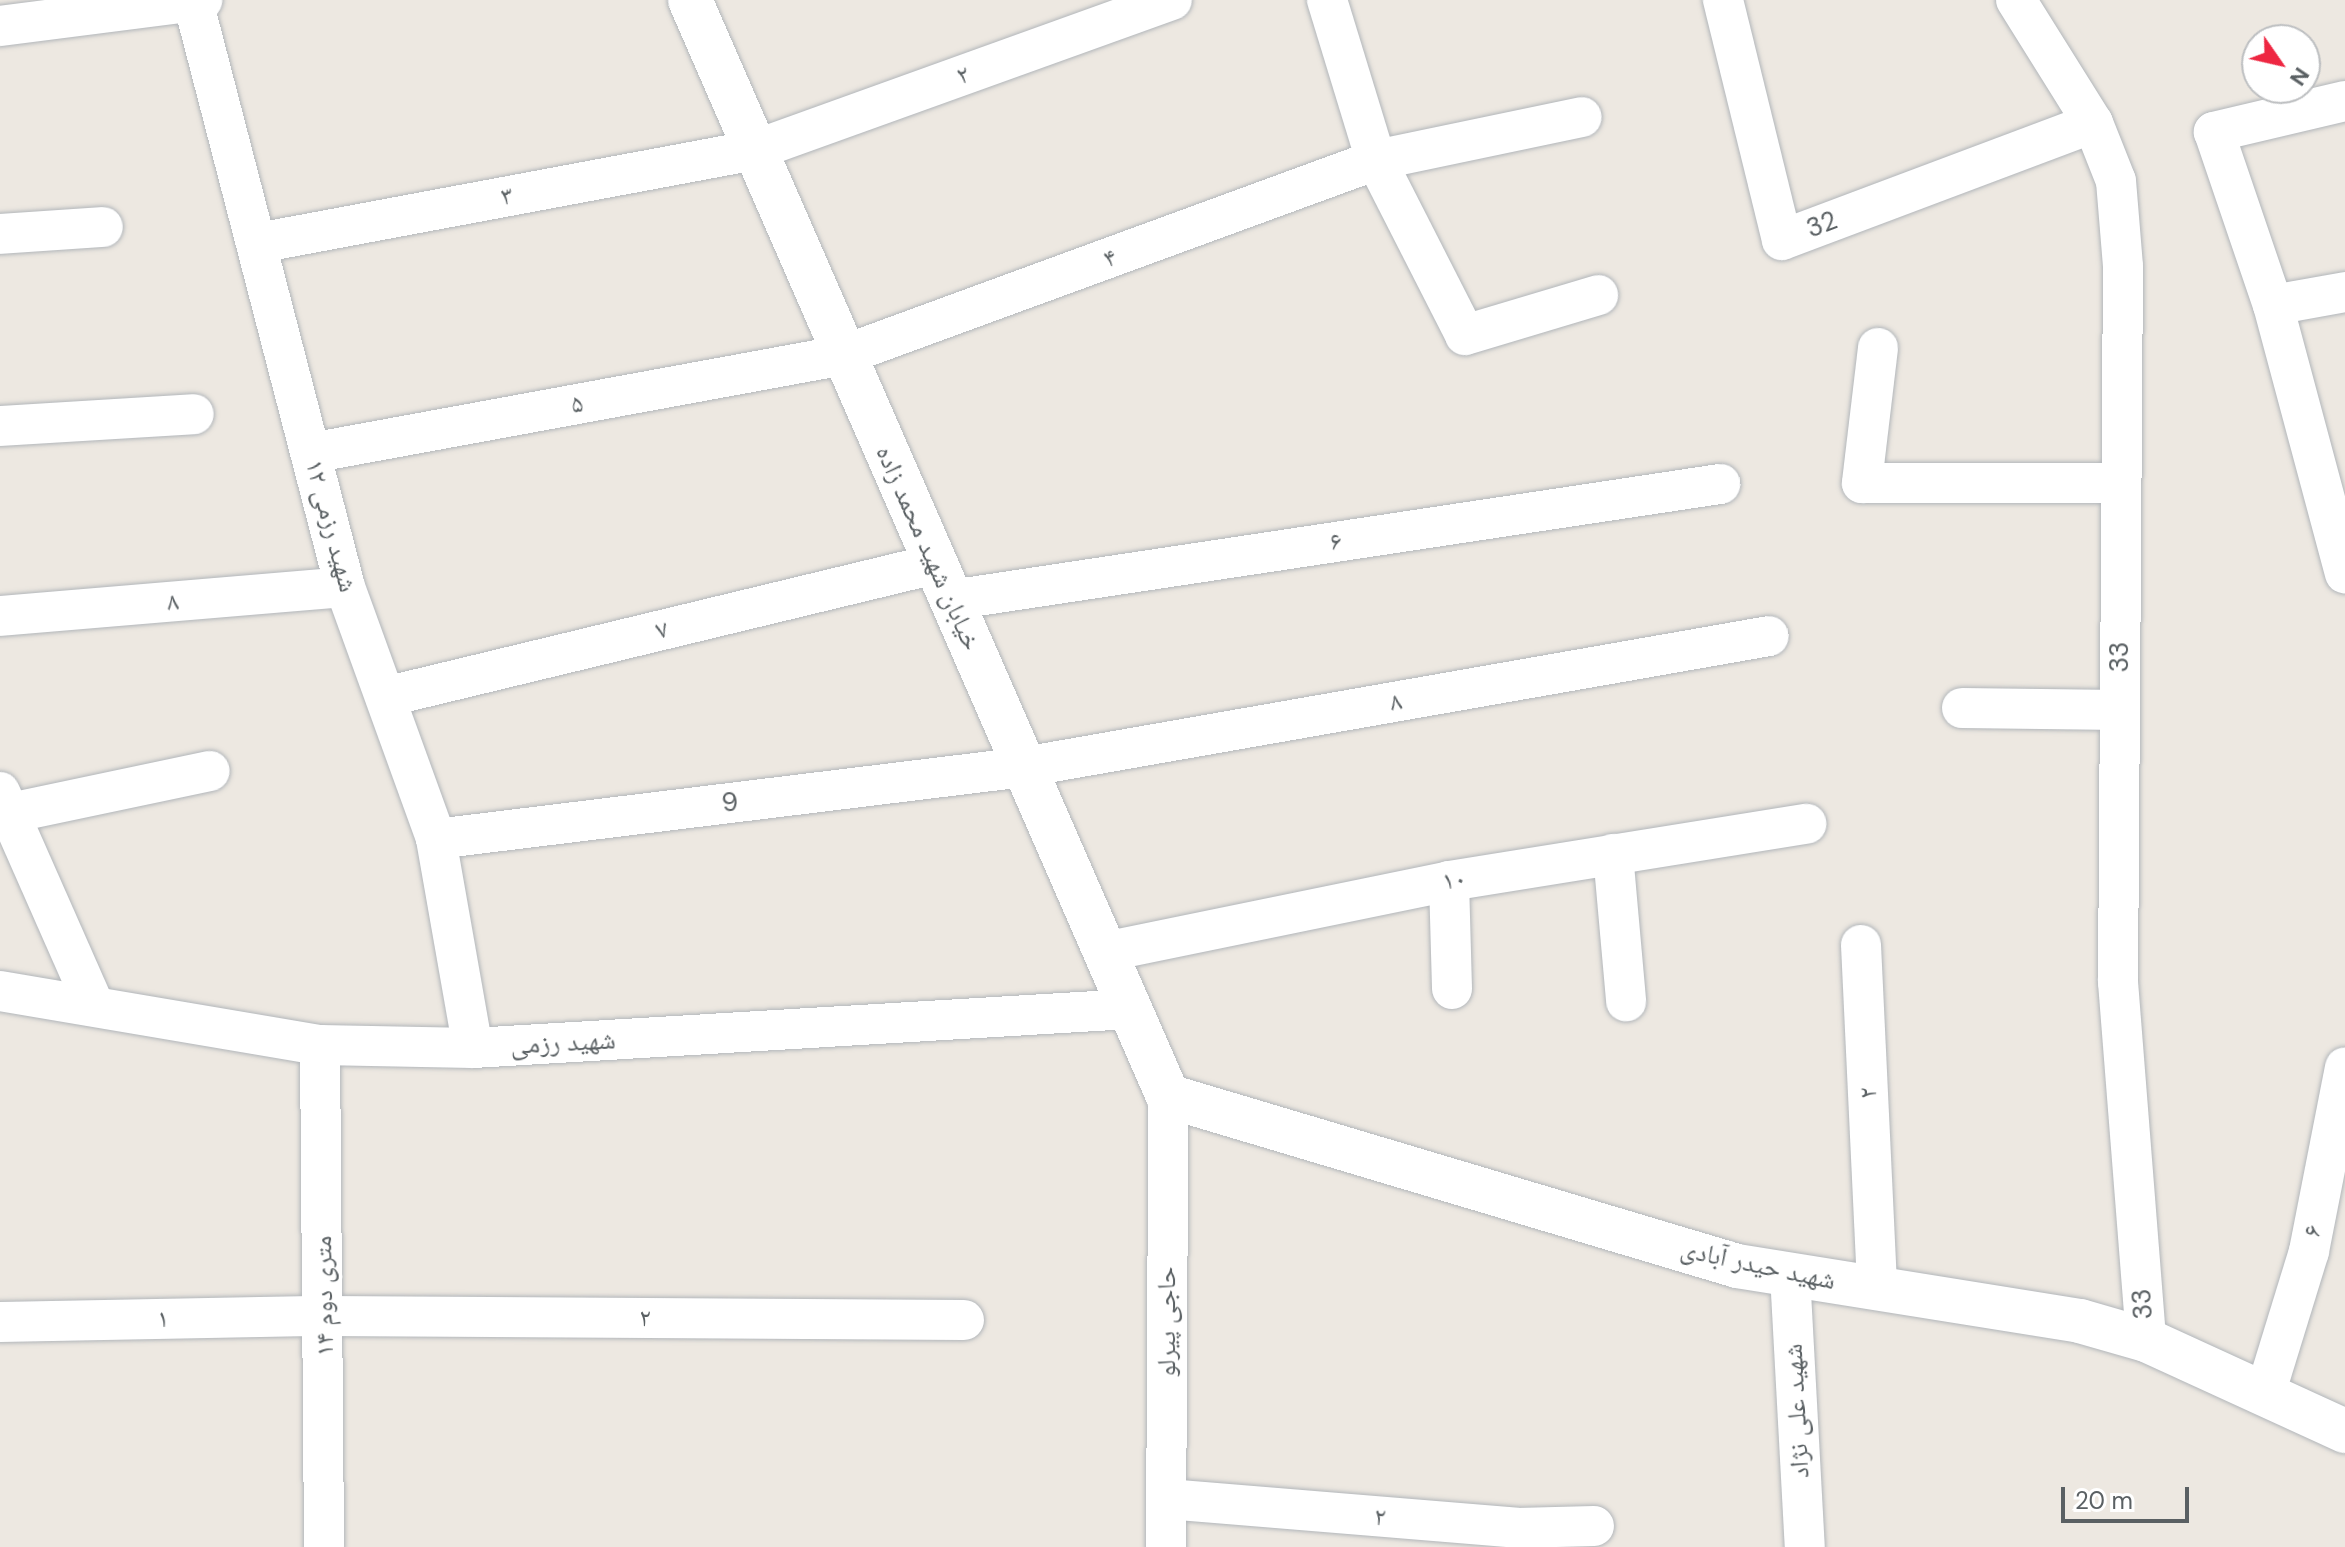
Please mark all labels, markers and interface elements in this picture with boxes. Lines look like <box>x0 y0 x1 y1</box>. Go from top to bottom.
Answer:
north arrow <box>2241 24 2321 104</box>
street label: ۲ <box>952 58 974 92</box>
text: N <box>2283 62 2316 91</box>
street label: ۳ <box>498 180 516 212</box>
street label: 32 <box>1802 205 1842 245</box>
street label: ۴ <box>1099 241 1121 275</box>
street label: ۵ <box>569 388 585 420</box>
street label: خیابان شهید محمد زاده <box>869 441 987 655</box>
street label: شهید رزمی ۱۲ <box>298 456 364 596</box>
street label: ۶ <box>1328 526 1344 558</box>
street label: ۸ <box>166 586 180 618</box>
street label: ۷ <box>653 613 671 647</box>
street label: 33 <box>2104 642 2136 672</box>
street label: ۸ <box>1388 686 1404 718</box>
street label: 9 <box>720 787 740 819</box>
street label: ۱۰ <box>1440 863 1468 897</box>
street label: شهید رزمی <box>510 1025 616 1061</box>
street label: ۲ <box>1852 1086 1884 1100</box>
street label: ۶ <box>2297 1222 2329 1240</box>
street label: شهید حیدر آبادی <box>1678 1233 1838 1297</box>
street label: ۱۴ متری دوم <box>307 1235 341 1357</box>
street label: حاجی پیرلو <box>1151 1267 1183 1377</box>
street label: 33 <box>2126 1288 2160 1320</box>
street label: ۲ <box>639 1302 651 1334</box>
street label: ۱ <box>157 1303 169 1335</box>
street label: شهید علی نژاد <box>1778 1343 1816 1479</box>
scale bar <box>2065 1471 2193 1521</box>
text: 20 m <box>2075 1485 2133 1516</box>
street label: ۲ <box>1373 1501 1387 1533</box>

